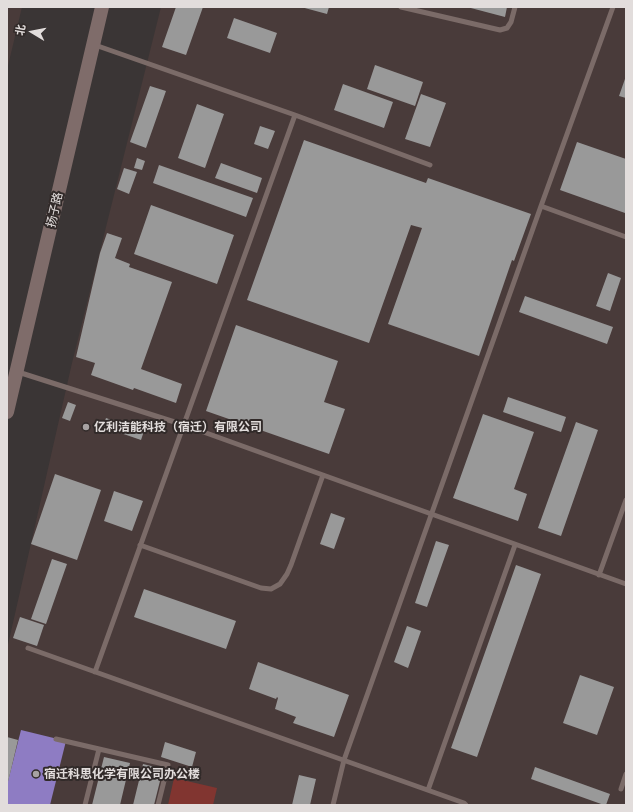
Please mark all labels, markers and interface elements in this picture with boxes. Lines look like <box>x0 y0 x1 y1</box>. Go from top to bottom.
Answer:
north arrow <box>12 12 52 52</box>
text: 北 <box>12 23 28 37</box>
street label: 扬子路 <box>44 191 66 229</box>
place label: 亿利洁能科技（宿迁）有限公司 <box>94 420 262 434</box>
marker: 亿利洁能科技（宿迁）有限公司 <box>81 422 91 432</box>
place label: 宿迁科思化学有限公司办公楼 <box>44 767 200 781</box>
marker: 宿迁科思化学有限公司办公楼 <box>31 769 41 779</box>

